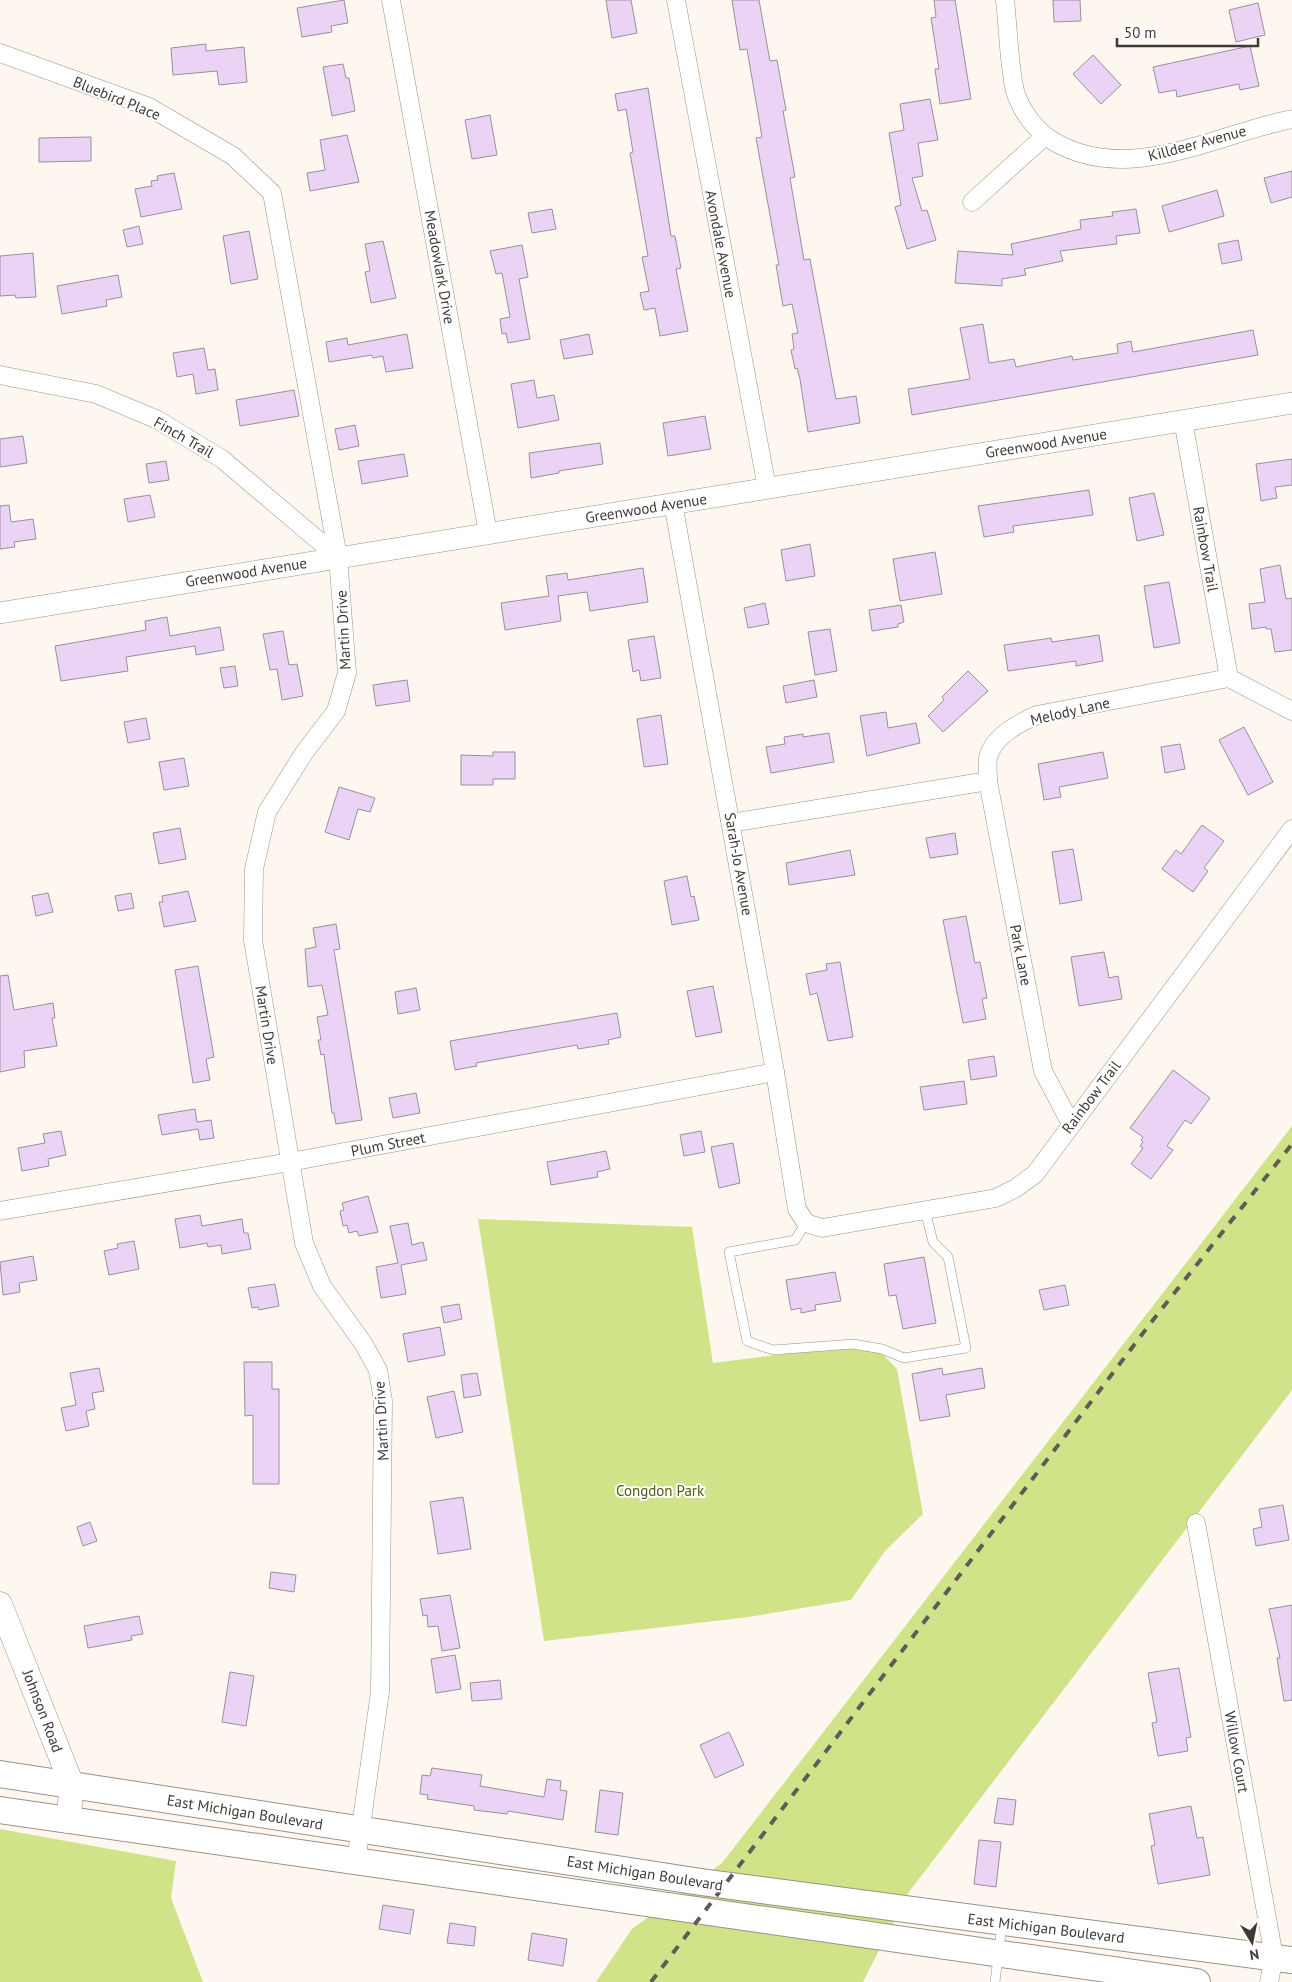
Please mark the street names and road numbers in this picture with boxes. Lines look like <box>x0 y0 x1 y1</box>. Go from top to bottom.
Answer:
street label: Bluebird Place <box>71 72 163 124</box>
street label: Killdeer Avenue <box>1146 121 1248 165</box>
street label: Avondale Avenue <box>701 188 741 300</box>
street label: Meadowlark Drive <box>421 209 459 325</box>
street label: Finch Trail <box>151 412 218 462</box>
street label: Greenwood Avenue <box>984 424 1108 462</box>
street label: Greenwood Avenue <box>584 489 708 527</box>
street label: Rainbow Trail <box>1189 505 1223 594</box>
street label: Greenwood Avenue <box>184 553 308 591</box>
street label: Martin Drive <box>331 590 355 670</box>
street label: Melody Lane <box>1028 693 1112 729</box>
street label: Sarah-Jo Avenue <box>721 811 757 917</box>
street label: Park Lane <box>1006 923 1036 987</box>
street label: Martin Drive <box>251 984 283 1066</box>
street label: Rainbow Trail <box>1057 1056 1125 1137</box>
street label: Plum Street <box>349 1127 427 1161</box>
street label: Martin Drive <box>369 1381 393 1461</box>
street label: Johnson Road <box>18 1666 67 1755</box>
street label: Willow Court <box>1220 1710 1254 1794</box>
street label: East Michigan Boulevard <box>166 1790 324 1834</box>
street label: East Michigan Boulevard <box>566 1851 724 1895</box>
street label: East Michigan Boulevard <box>966 1909 1126 1947</box>

